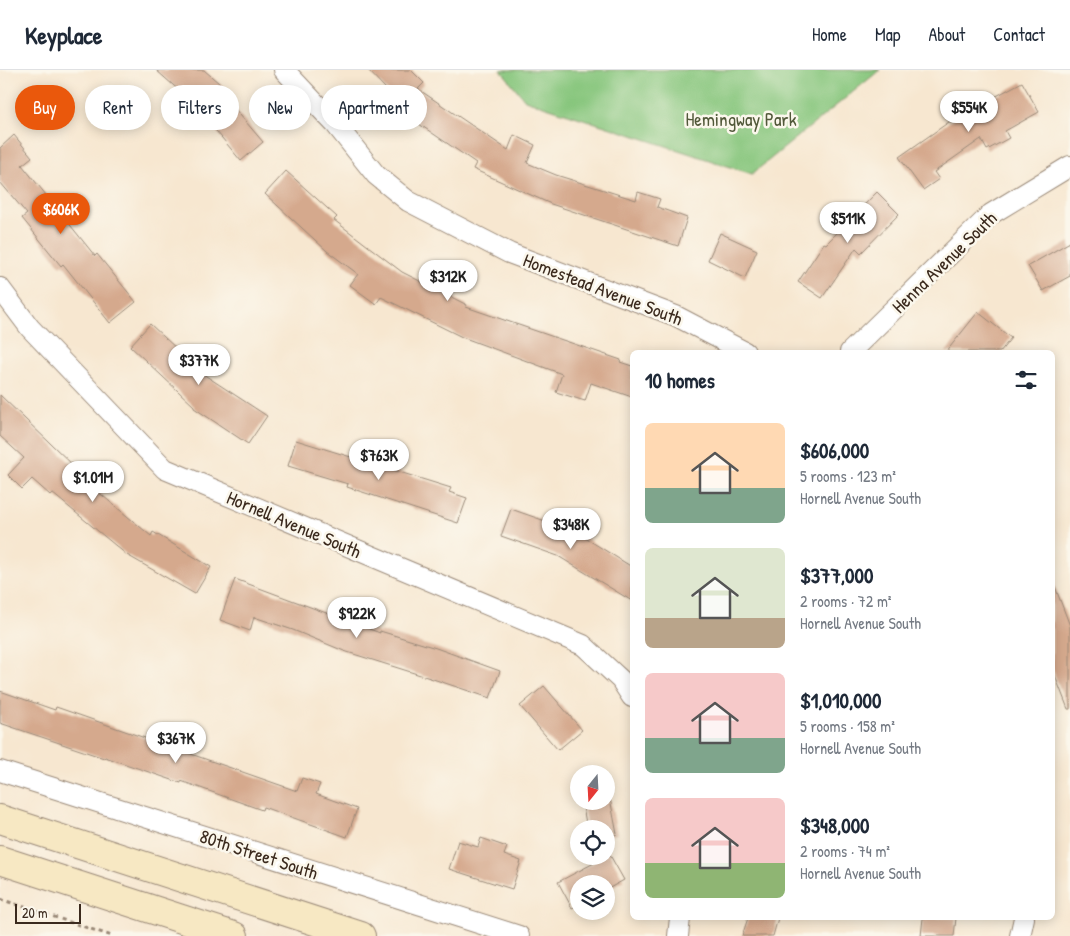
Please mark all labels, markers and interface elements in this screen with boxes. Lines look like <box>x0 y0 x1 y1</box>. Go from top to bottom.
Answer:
text: Keyplace <box>25 19 102 51</box>
text: Home <box>812 22 847 47</box>
text: Map <box>875 22 900 47</box>
text: About <box>928 22 965 47</box>
text: Contact <box>993 22 1045 47</box>
chip: Buy <box>15 85 75 130</box>
chip: Rent <box>85 85 151 130</box>
chip: Filters <box>161 85 239 130</box>
chip: New <box>249 85 311 130</box>
chip: Apartment <box>321 85 427 130</box>
pin: $554K <box>934 90 1004 133</box>
text: $554K <box>951 96 987 118</box>
park label: Hemingway Park <box>685 106 797 132</box>
pin: $606K <box>26 192 96 235</box>
text: $606K <box>43 198 79 220</box>
pin: $511K <box>813 202 883 244</box>
street label: Henna Avenue South <box>886 205 1002 319</box>
text: $511K <box>831 207 865 229</box>
street label: Homestead Avenue South <box>520 247 686 331</box>
pin: $312K <box>413 260 483 302</box>
text: $312K <box>430 265 466 287</box>
pin: $377K <box>164 344 234 386</box>
text: $377K <box>179 349 219 371</box>
text: 10 homes <box>645 366 715 395</box>
icon: filters <box>1012 366 1040 394</box>
text: $606,000 <box>800 436 869 465</box>
pin: $763K <box>344 438 414 481</box>
icon: home <box>685 443 745 503</box>
text: $763K <box>360 444 398 466</box>
pin: $1.01M <box>52 460 134 503</box>
text: 5 rooms · 123 m² <box>800 465 896 487</box>
text: $1.01M <box>73 466 113 488</box>
street label: Hornell Avenue South <box>223 484 365 564</box>
text: Hornell Avenue South <box>800 487 921 509</box>
pin: $348K <box>536 508 606 550</box>
text: $348K <box>553 513 589 535</box>
text: $377,000 <box>800 561 873 590</box>
icon: home <box>685 568 745 628</box>
text: 2 rooms · 72 m² <box>800 590 891 612</box>
pin: $922K <box>322 596 392 639</box>
text: $922K <box>338 602 376 624</box>
text: Hornell Avenue South <box>800 612 921 634</box>
text: $1,010,000 <box>800 686 881 715</box>
icon: home <box>685 693 745 753</box>
text: 5 rooms · 158 m² <box>800 715 895 737</box>
pin: $367K <box>141 722 211 764</box>
text: $367K <box>157 727 195 749</box>
text: Hornell Avenue South <box>800 737 921 759</box>
north arrow <box>570 765 615 810</box>
map controls <box>570 765 615 920</box>
text: $348,000 <box>800 811 870 840</box>
icon: home <box>685 818 745 878</box>
button: locate <box>570 820 615 865</box>
street label: 80th Street South <box>197 823 321 885</box>
text: 2 rooms · 74 m² <box>800 840 890 862</box>
text: Hornell Avenue South <box>800 862 921 884</box>
button: layers <box>570 875 615 920</box>
scale bar <box>15 901 81 924</box>
text: 20 m <box>22 903 48 922</box>

